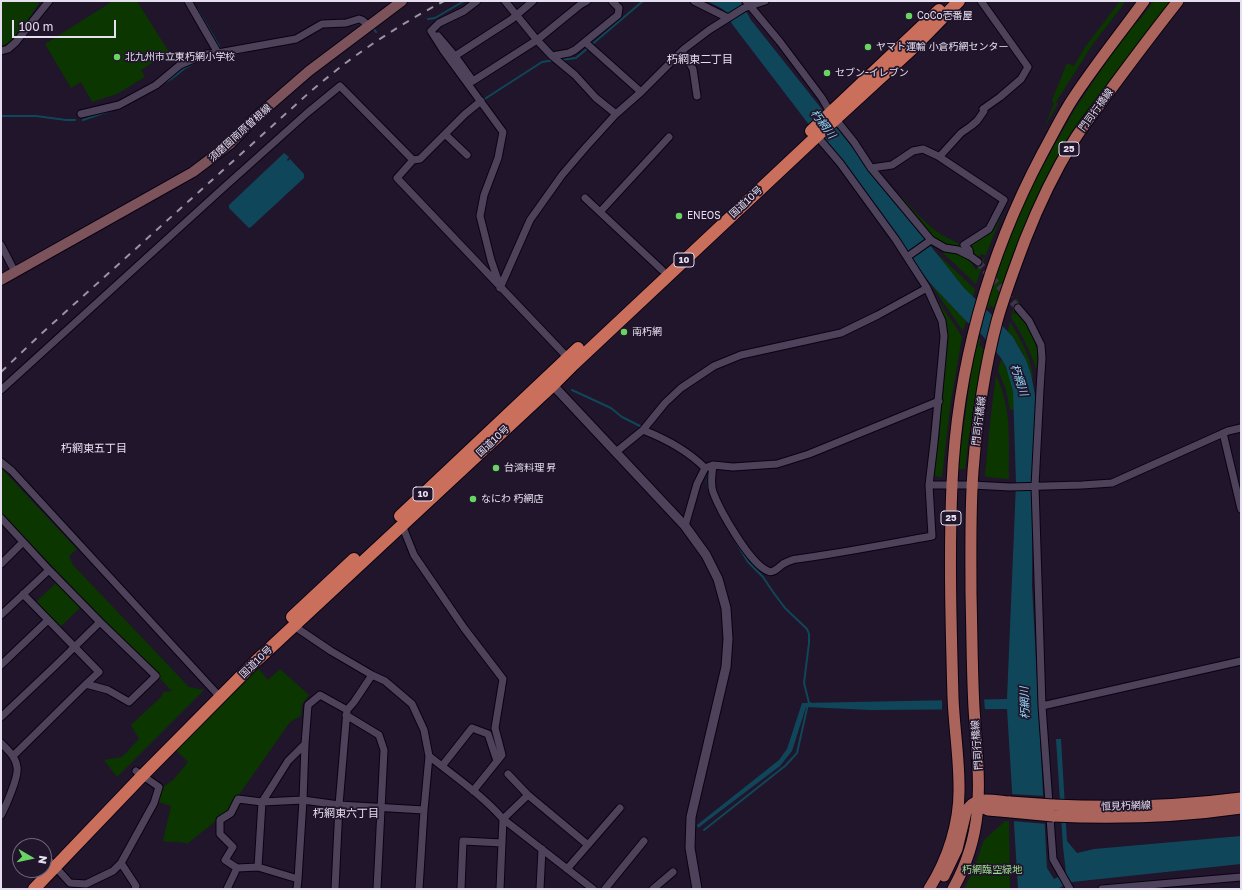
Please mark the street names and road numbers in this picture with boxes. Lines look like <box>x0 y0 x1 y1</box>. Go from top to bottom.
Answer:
street label: 門司行橋線 <box>1076 86 1116 134</box>
street label: 須磨園南原曽根線 <box>206 102 274 164</box>
road number: 25 <box>1059 142 1079 156</box>
street label: 国道10号 <box>727 184 765 220</box>
road number: 10 <box>674 253 694 267</box>
street label: 門司行橋線 <box>970 395 988 447</box>
street label: 国道10号 <box>474 423 512 459</box>
road number: 10 <box>413 487 433 501</box>
road number: 25 <box>941 511 961 525</box>
street label: 国道10号 <box>237 643 275 681</box>
street label: 門司行橋線 <box>969 720 985 770</box>
street label: 恒見朽網線 <box>1101 799 1151 813</box>

